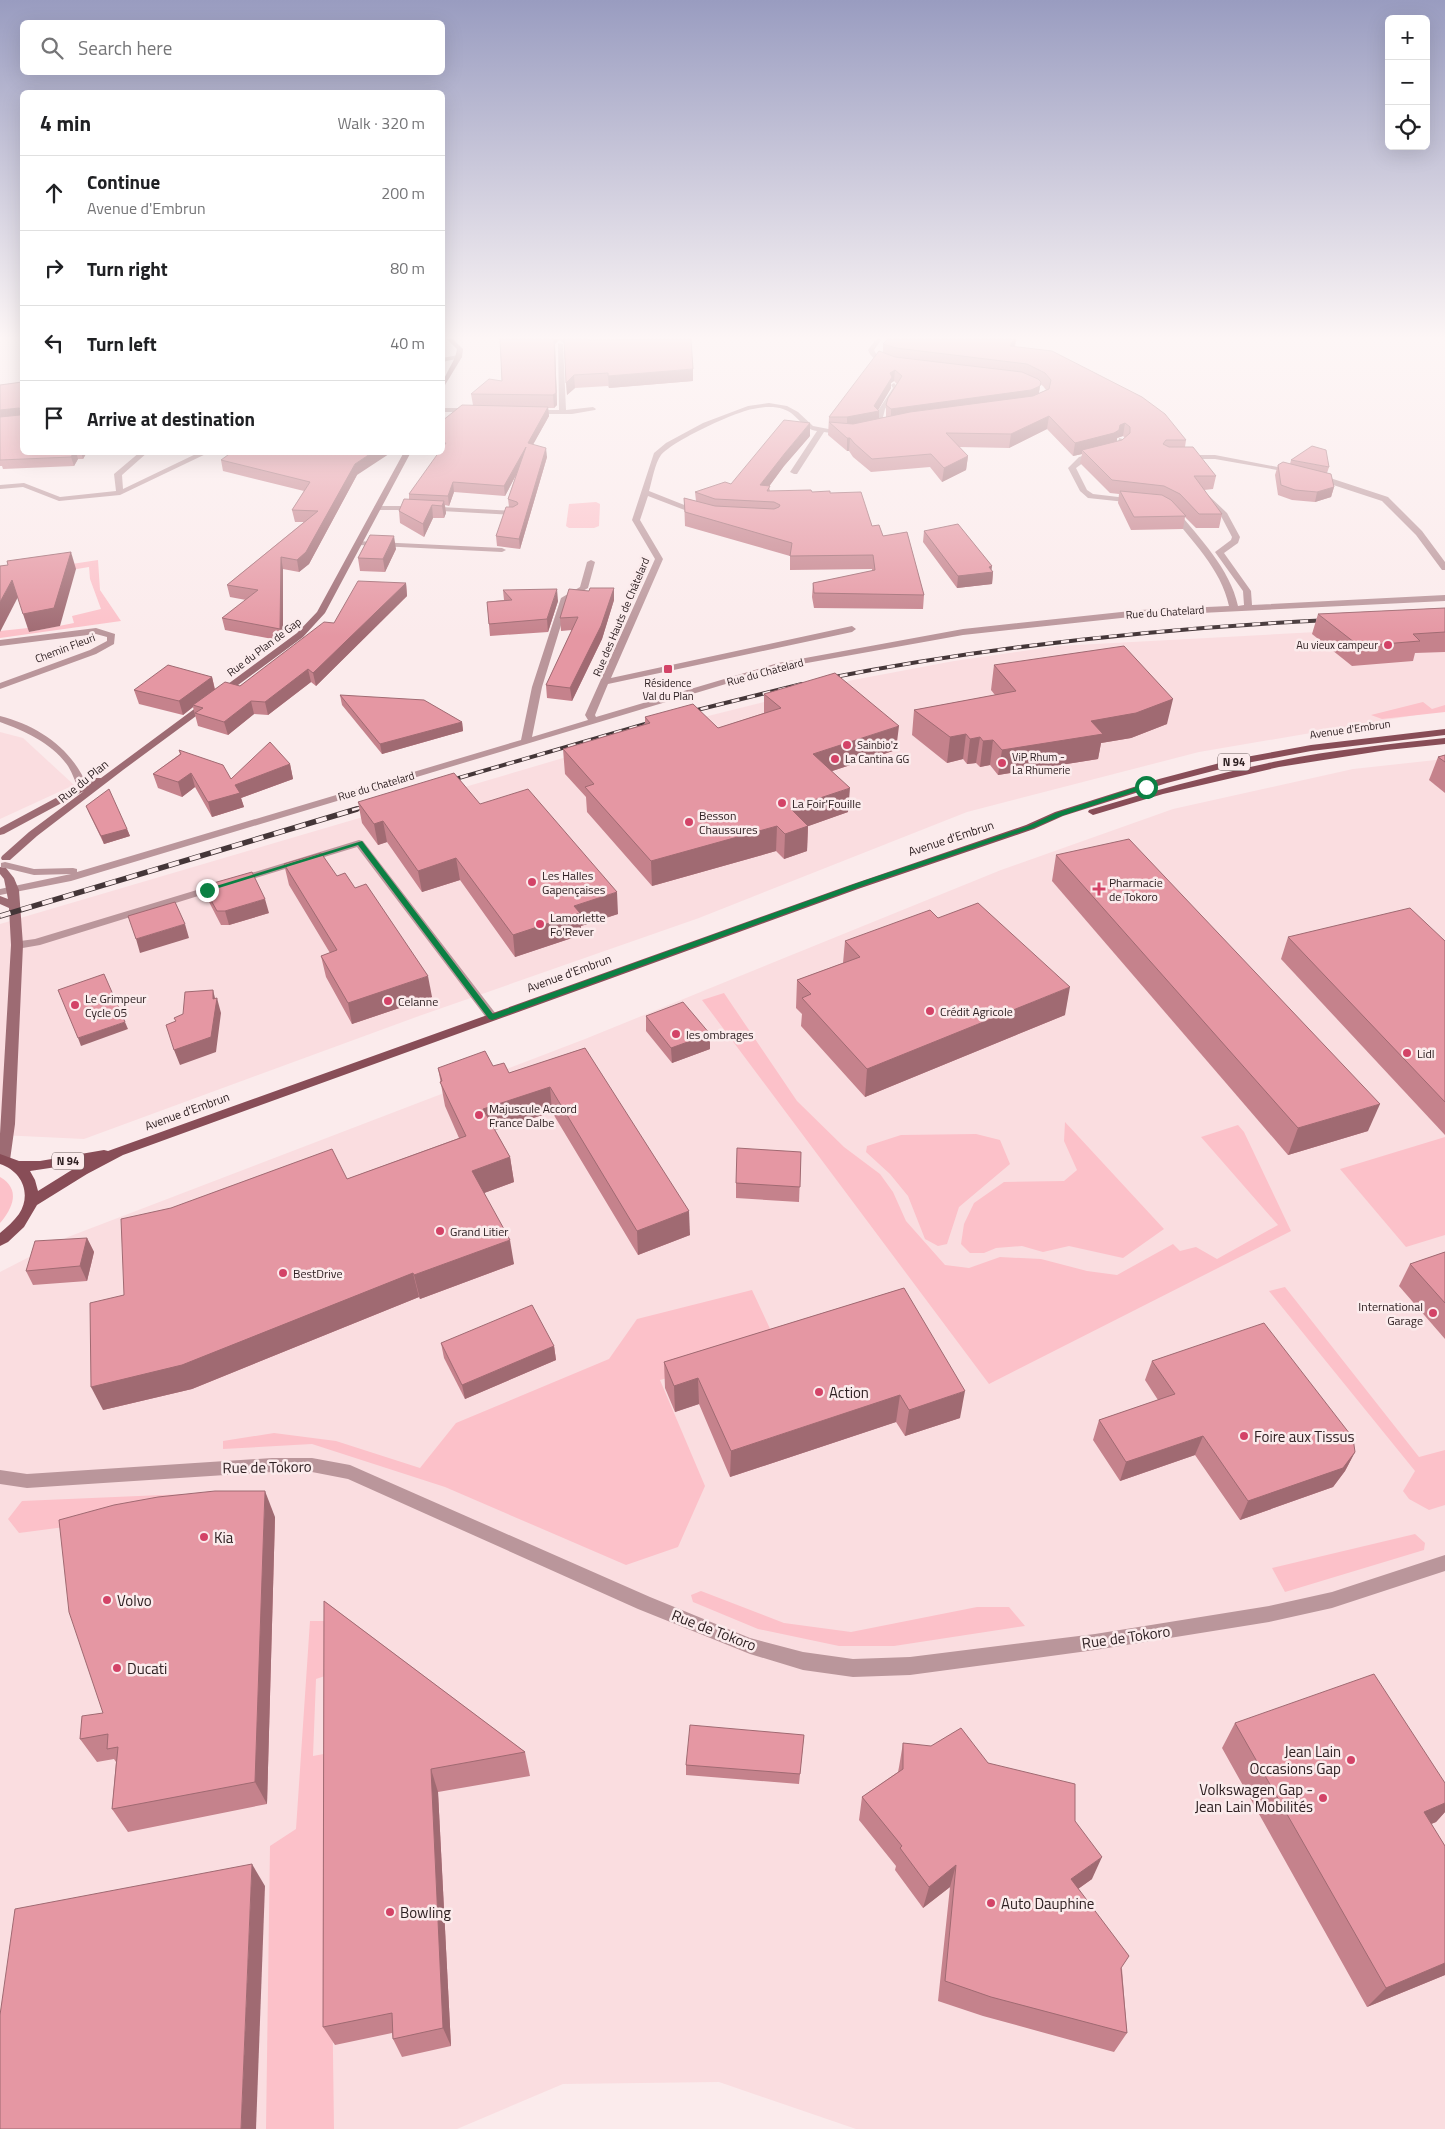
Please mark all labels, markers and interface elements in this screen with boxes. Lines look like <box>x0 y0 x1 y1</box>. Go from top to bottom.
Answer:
map controls <box>1385 15 1430 150</box>
button: + <box>1385 15 1430 60</box>
search box <box>20 20 445 75</box>
text: Search here <box>78 33 172 62</box>
icon: search <box>38 34 66 62</box>
button: − <box>1385 60 1430 105</box>
button: locate <box>1385 105 1430 150</box>
text: 4 min <box>40 107 91 139</box>
text: Walk · 320 m <box>337 111 425 135</box>
text: Continue <box>87 167 160 196</box>
icon: ahead <box>40 179 68 207</box>
text: 200 m <box>381 181 425 205</box>
text: Avenue d'Embrun <box>87 196 206 220</box>
icon: right <box>40 254 68 282</box>
text: Turn right <box>87 254 168 283</box>
text: 80 m <box>390 256 425 280</box>
icon: left <box>40 329 68 357</box>
text: Turn left <box>87 329 157 358</box>
text: 40 m <box>390 331 425 355</box>
icon: arrive <box>40 404 68 432</box>
text: Arrive at destination <box>87 404 255 433</box>
street label: Rue des Hauts de Châtelard <box>589 555 653 679</box>
street label: Rue du Chatelard <box>1125 601 1205 623</box>
street label: Rue du Plan de Gap <box>223 614 305 680</box>
street label: Chemin Fleuri <box>33 629 97 667</box>
place label: Au vieux campeur <box>1296 637 1378 653</box>
marker: Au vieux campeur <box>1382 639 1394 651</box>
street label: Rue du Chatelard <box>725 654 805 690</box>
marker: Résidence Val du Plan <box>662 663 674 675</box>
place label: Résidence Val du Plan <box>642 675 694 704</box>
street label: Avenue d'Embrun <box>1309 715 1392 743</box>
place label: Sainbio'z <box>857 737 898 753</box>
marker: Sainbio'z <box>841 739 853 751</box>
place label: ViP Rhum - La Rhumerie <box>1012 749 1071 778</box>
place label: La Cantina GG <box>845 751 909 767</box>
marker: La Cantina GG <box>829 753 841 765</box>
road number: N 94 <box>1218 754 1250 770</box>
street label: Rue du Plan <box>54 755 112 807</box>
marker: ViP Rhum - La Rhumerie <box>996 757 1008 769</box>
street label: Rue du Chatelard <box>336 767 416 805</box>
route start <box>1135 776 1158 799</box>
place label: La Foir'Fouille <box>792 794 861 813</box>
marker: La Foir'Fouille <box>776 797 788 809</box>
place label: Besson Chaussures <box>699 806 758 839</box>
street label: Avenue d'Embrun <box>906 815 996 861</box>
marker: Besson Chaussures <box>683 816 695 828</box>
place label: Les Halles Gapençaises <box>542 866 606 899</box>
place label: Pharmacie de Tokoro <box>1109 873 1163 906</box>
marker: Les Halles Gapençaises <box>526 876 538 888</box>
route end <box>196 879 219 902</box>
marker: Pharmacie de Tokoro <box>1093 883 1105 895</box>
place label: Lamorlette Fo'Rever <box>550 908 606 941</box>
marker: Lamorlette Fo'Rever <box>534 918 546 930</box>
street label: Avenue d'Embrun <box>524 949 614 997</box>
place label: Le Grimpeur Cycle 05 <box>85 989 147 1022</box>
place label: Celanne <box>398 992 438 1011</box>
marker: Celanne <box>382 995 394 1007</box>
marker: Le Grimpeur Cycle 05 <box>69 999 81 1011</box>
place label: Crédit Agricole <box>940 1002 1013 1021</box>
marker: Crédit Agricole <box>924 1005 936 1017</box>
place label: les ombrages <box>686 1025 754 1044</box>
marker: les ombrages <box>670 1028 682 1040</box>
place label: Lidl <box>1417 1044 1435 1063</box>
marker: Lidl <box>1401 1047 1413 1059</box>
street label: Avenue d'Embrun <box>142 1087 232 1135</box>
place label: Majuscule Accord France Dalbe <box>489 1099 577 1132</box>
marker: Majuscule Accord France Dalbe <box>473 1109 485 1121</box>
road number: N 94 <box>52 1152 84 1170</box>
place label: Grand Litier <box>450 1222 508 1241</box>
marker: Grand Litier <box>434 1225 446 1237</box>
place label: BestDrive <box>293 1264 343 1283</box>
marker: BestDrive <box>277 1267 289 1279</box>
place label: International Garage <box>1358 1297 1423 1330</box>
marker: International Garage <box>1427 1307 1439 1319</box>
place label: Action <box>829 1381 869 1404</box>
marker: Action <box>813 1386 825 1398</box>
place label: Foire aux Tissus <box>1254 1425 1354 1448</box>
marker: Foire aux Tissus <box>1238 1430 1250 1442</box>
street label: Rue de Tokoro <box>222 1455 312 1479</box>
place label: Kia <box>214 1526 234 1549</box>
marker: Kia <box>198 1531 210 1543</box>
place label: Volvo <box>117 1589 152 1612</box>
marker: Volvo <box>101 1594 113 1606</box>
street label: Rue de Tokoro <box>668 1603 760 1657</box>
street label: Rue de Tokoro <box>1080 1619 1172 1655</box>
place label: Ducati <box>127 1657 167 1680</box>
marker: Ducati <box>111 1662 123 1674</box>
place label: Jean Lain Occasions Gap <box>1249 1740 1341 1780</box>
marker: Jean Lain Occasions Gap <box>1345 1754 1357 1766</box>
place label: Volkswagen Gap - Jean Lain Mobilités <box>1195 1778 1313 1818</box>
marker: Volkswagen Gap - Jean Lain Mobilités <box>1317 1792 1329 1804</box>
place label: Auto Dauphine <box>1001 1892 1094 1915</box>
marker: Auto Dauphine <box>985 1897 997 1909</box>
place label: Bowling <box>400 1901 451 1924</box>
marker: Bowling <box>384 1906 396 1918</box>

